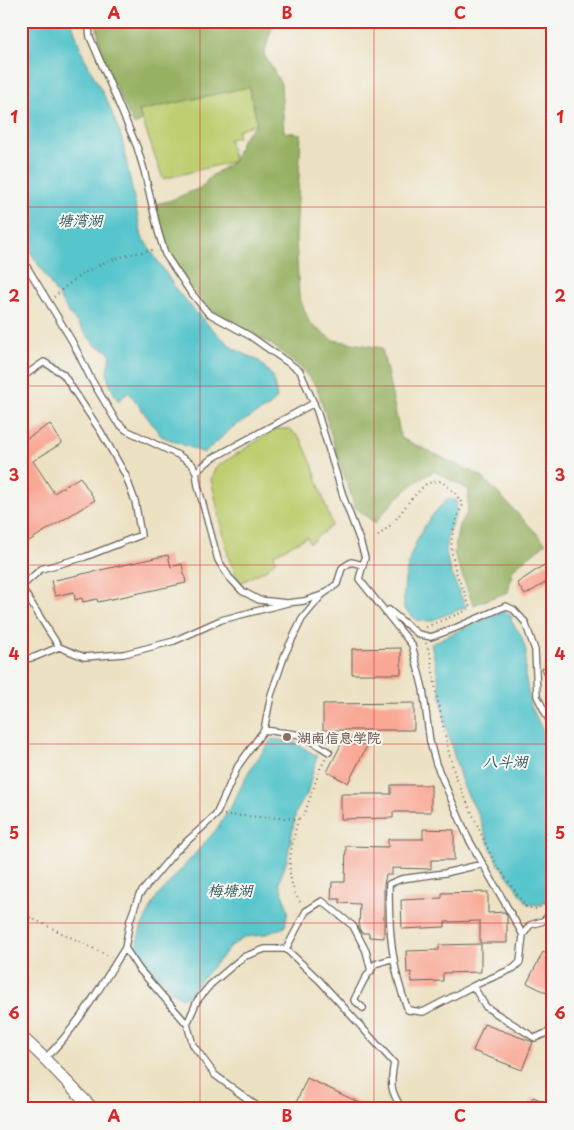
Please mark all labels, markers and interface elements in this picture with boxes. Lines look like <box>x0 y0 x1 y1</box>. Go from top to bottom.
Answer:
text: A <box>108 0 121 24</box>
text: B <box>282 0 293 24</box>
text: C <box>454 0 466 24</box>
text: 1 <box>10 104 18 128</box>
text: 1 <box>556 104 564 128</box>
water label: 塘湾湖 <box>57 208 104 231</box>
text: 2 <box>8 283 20 307</box>
text: 2 <box>554 283 566 307</box>
text: 3 <box>9 462 19 486</box>
text: 3 <box>555 462 565 486</box>
text: 4 <box>9 641 20 665</box>
text: 4 <box>555 641 566 665</box>
place label: 湖南信息学院 <box>297 727 381 748</box>
marker: 湖南信息学院 <box>281 731 293 743</box>
water label: 八斗湖 <box>482 749 529 772</box>
text: 5 <box>9 820 19 844</box>
text: 5 <box>555 820 565 844</box>
water label: 梅塘湖 <box>207 878 254 901</box>
text: 6 <box>8 1000 20 1024</box>
text: 6 <box>554 1000 566 1024</box>
text: A <box>108 1103 121 1127</box>
text: B <box>282 1103 293 1127</box>
text: C <box>454 1103 466 1127</box>

